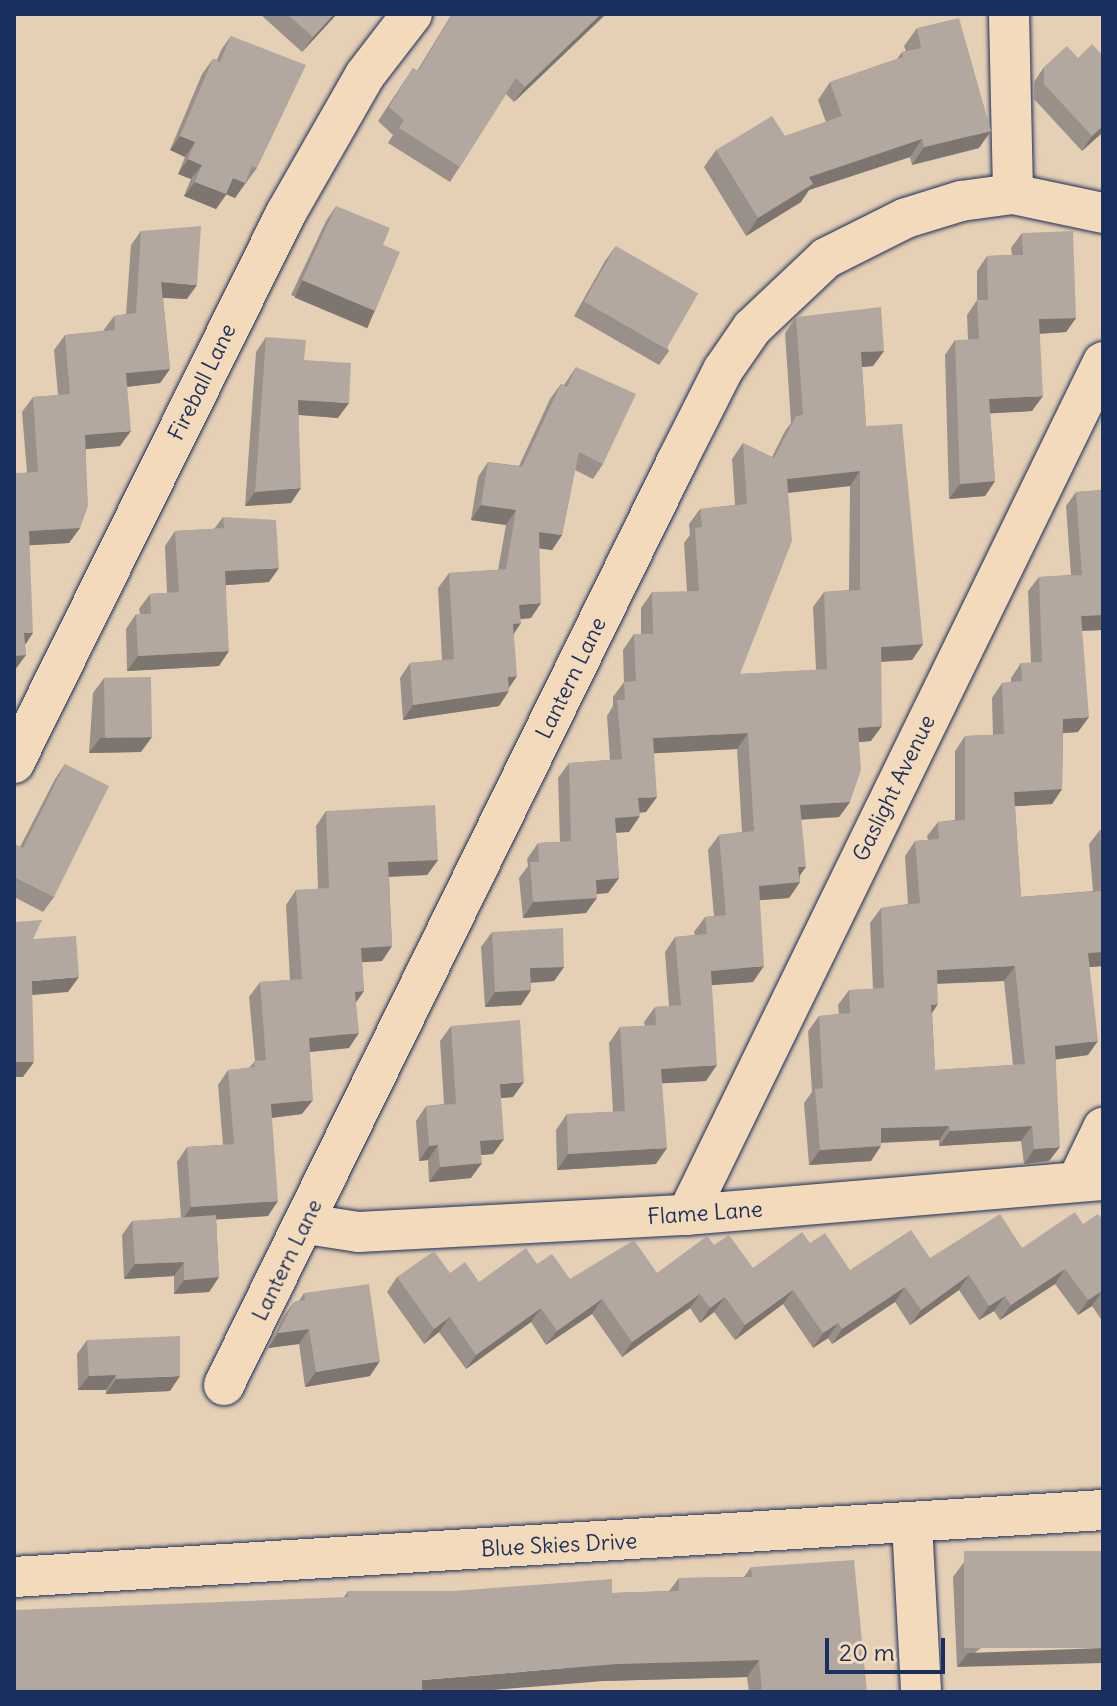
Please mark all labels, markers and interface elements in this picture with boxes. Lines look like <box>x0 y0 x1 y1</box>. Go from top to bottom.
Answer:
street label: Fireball Lane <box>162 319 242 445</box>
street label: Lantern Lane <box>530 613 612 743</box>
street label: Gaslight Avenue <box>847 711 941 865</box>
street label: Lantern Lane <box>246 1195 328 1325</box>
street label: Flame Lane <box>647 1196 763 1230</box>
street label: Blue Skies Drive <box>480 1528 638 1562</box>
scale bar <box>829 1622 949 1672</box>
text: 20 m <box>839 1637 895 1667</box>

